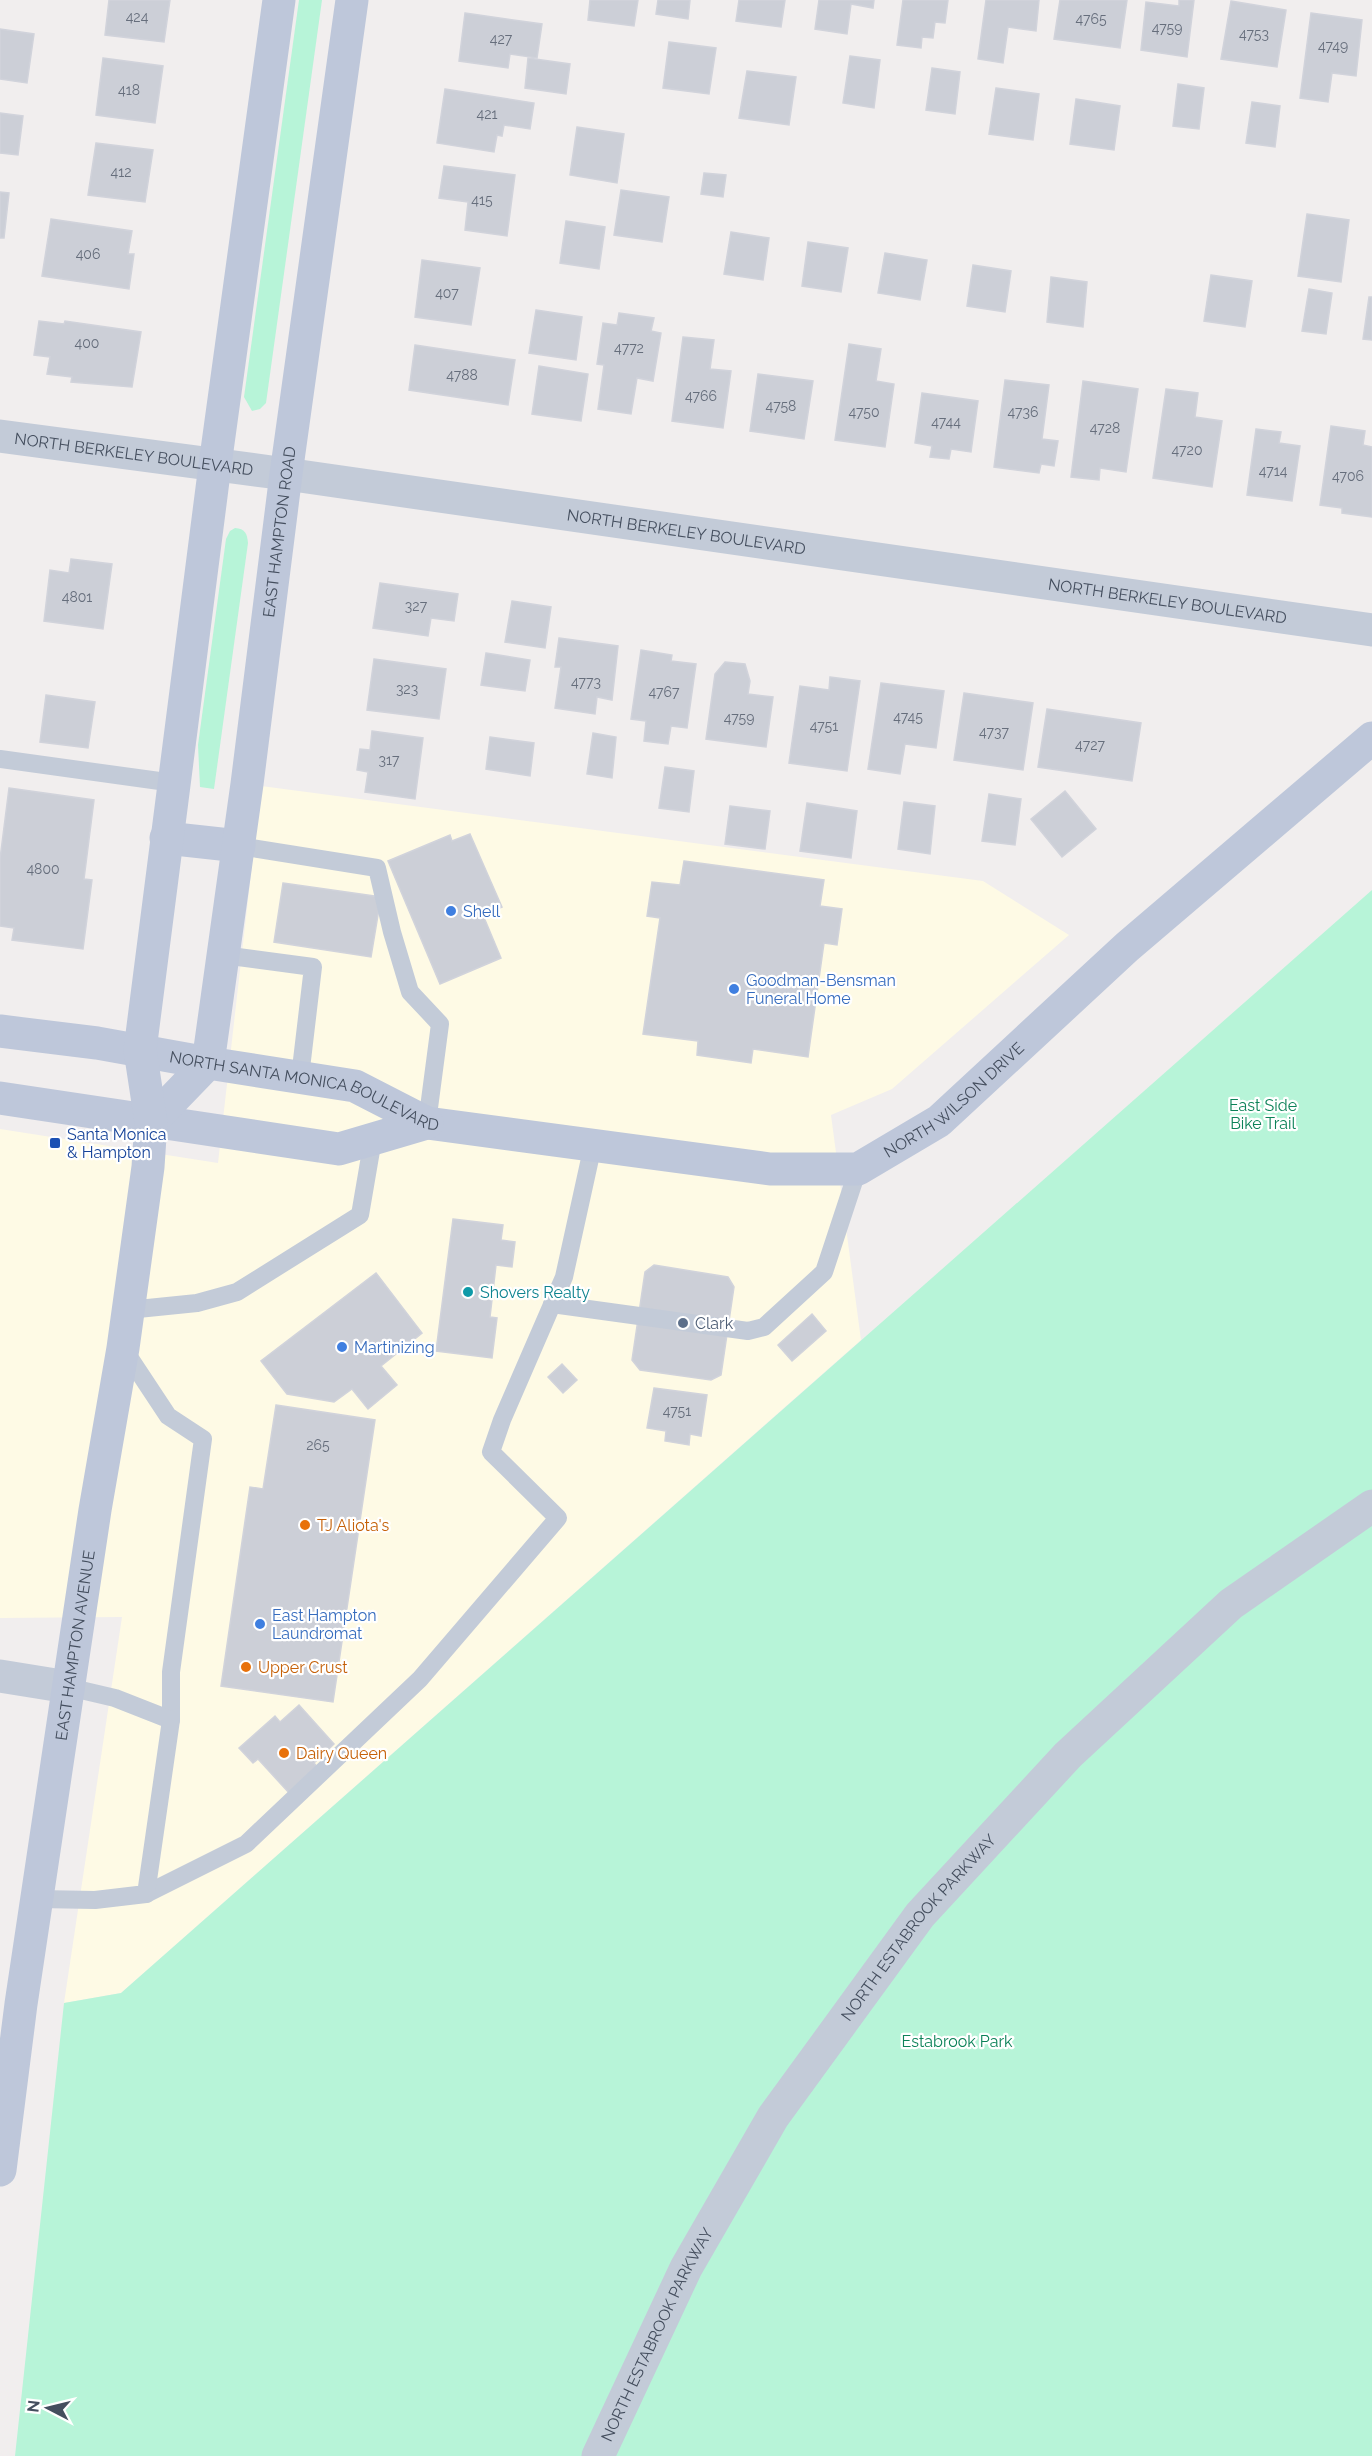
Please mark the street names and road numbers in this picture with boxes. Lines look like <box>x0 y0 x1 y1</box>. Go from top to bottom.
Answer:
street label: NORTH BERKELEY BOULEVARD <box>13 429 254 479</box>
street label: EAST HAMPTON ROAD <box>259 445 299 618</box>
street label: NORTH BERKELEY BOULEVARD <box>566 505 807 558</box>
street label: NORTH BERKELEY BOULEVARD <box>1047 574 1288 627</box>
street label: NORTH WILSON DRIVE <box>880 1038 1028 1161</box>
street label: NORTH SANTA MONICA BOULEVARD <box>168 1047 440 1134</box>
street label: EAST HAMPTON AVENUE <box>51 1549 98 1742</box>
street label: NORTH ESTABROOK PARKWAY <box>837 1830 1000 2024</box>
street label: NORTH ESTABROOK PARKWAY <box>597 2224 717 2444</box>

